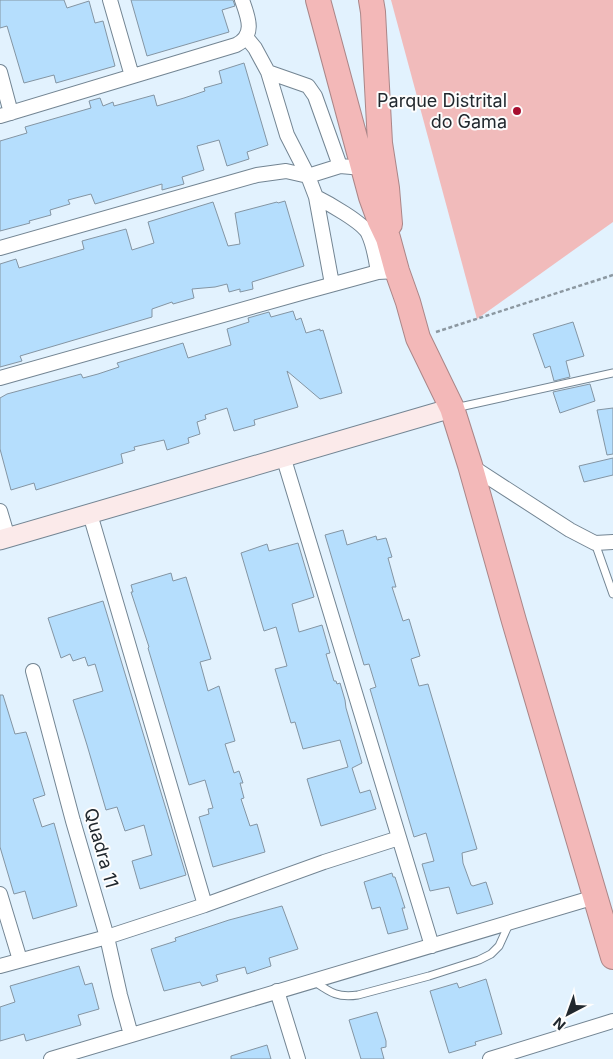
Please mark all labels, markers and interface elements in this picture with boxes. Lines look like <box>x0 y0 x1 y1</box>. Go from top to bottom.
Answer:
place label: Parque Distrital do Gama <box>377 90 507 132</box>
marker: Parque Distrital do Gama <box>511 105 523 117</box>
street label: Quadra 11 <box>80 805 123 890</box>
north arrow <box>543 989 593 1039</box>
text: N <box>550 1014 569 1034</box>

